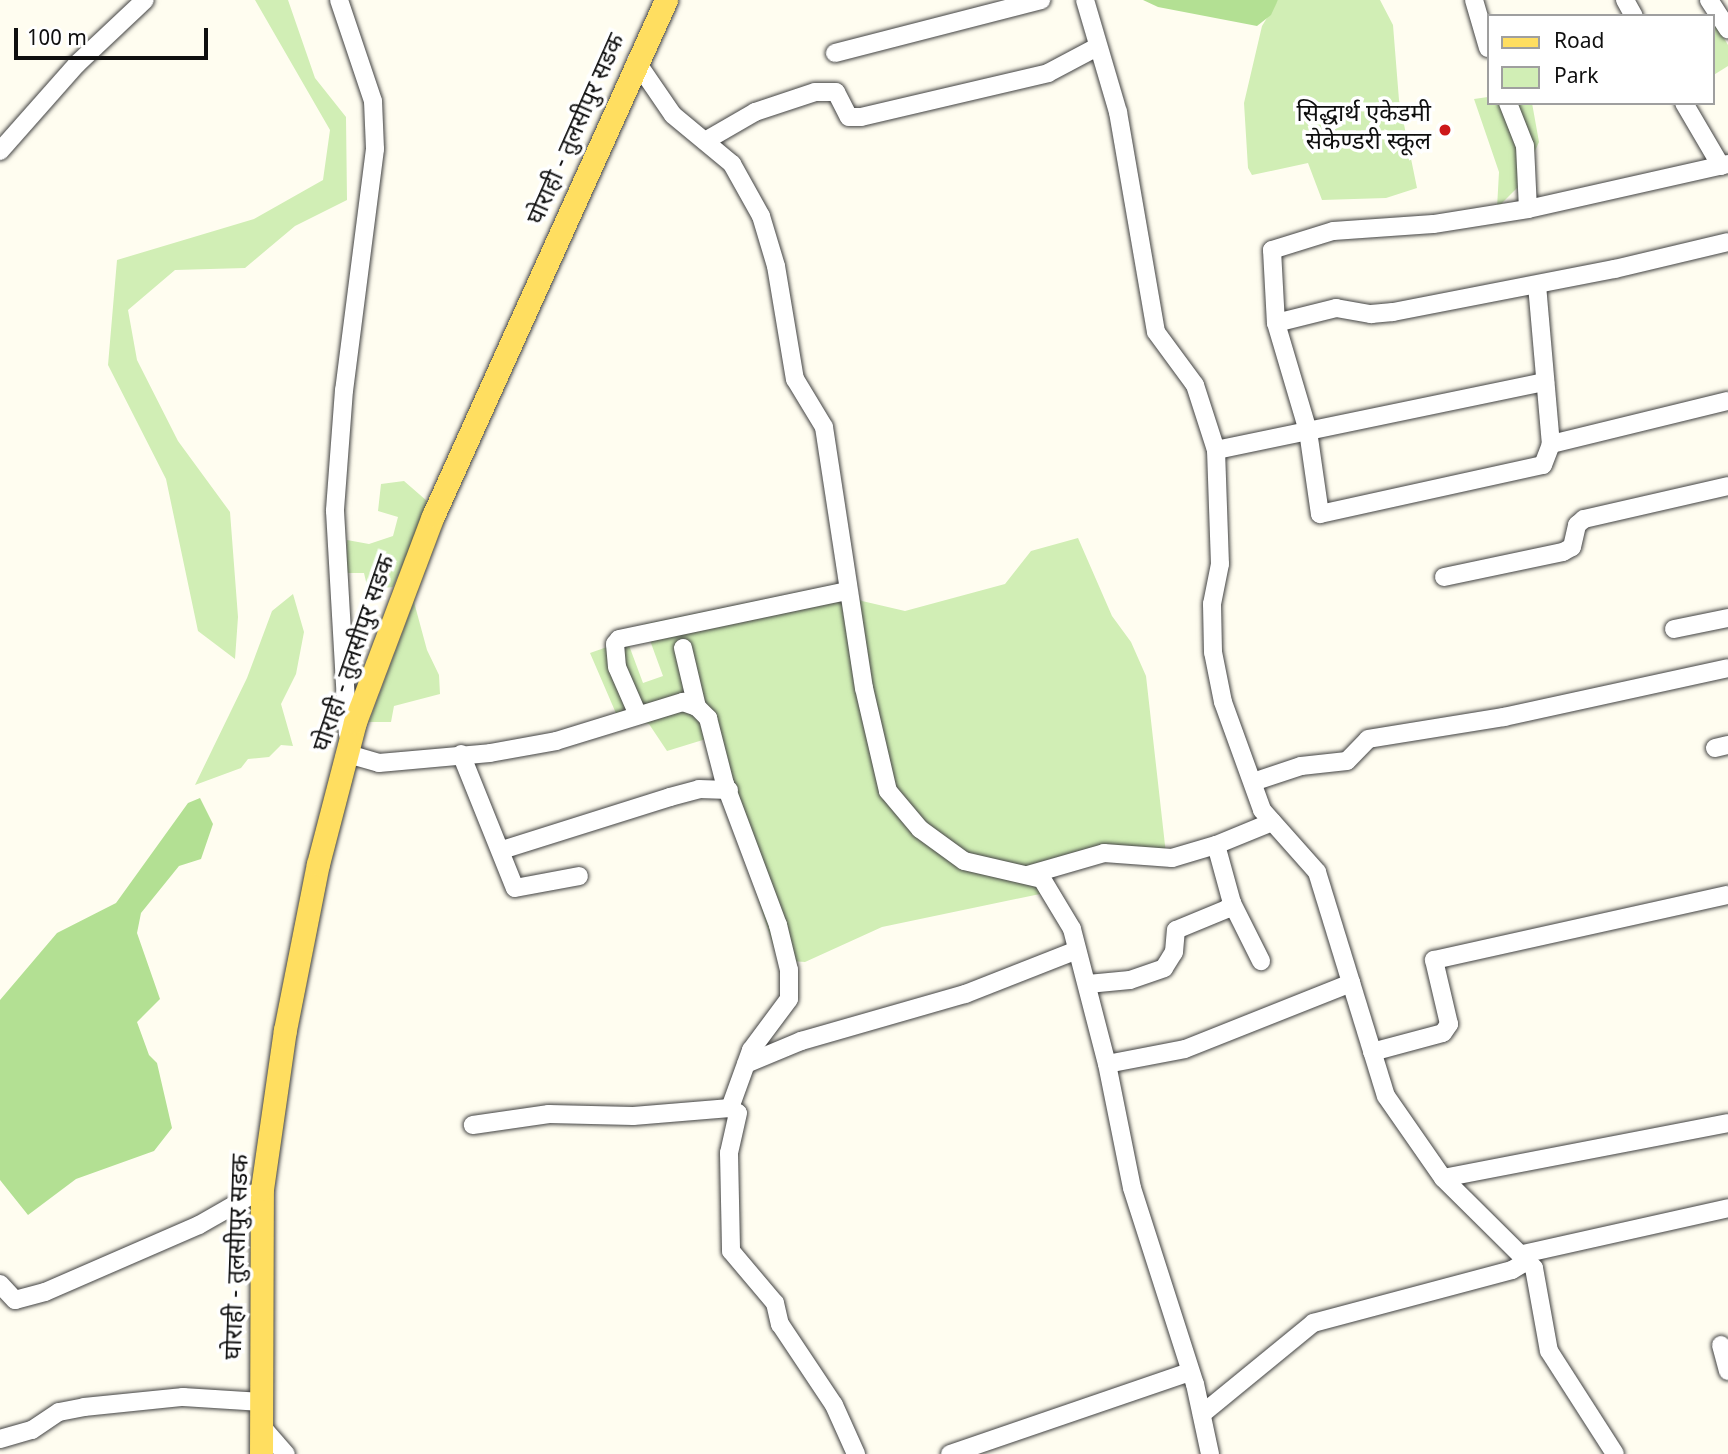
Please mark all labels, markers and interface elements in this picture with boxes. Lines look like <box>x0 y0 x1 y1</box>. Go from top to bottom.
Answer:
scale bar <box>18 14 212 58</box>
legend <box>1486 14 1714 105</box>
text: 100 m <box>27 26 87 54</box>
text: Road <box>1554 29 1604 57</box>
street label: घोराही - तुलसीपुर सडक <box>523 30 633 230</box>
text: Park <box>1554 64 1598 92</box>
place label: सिद्धार्थ एकेडमी सेकेण्डरी स्कूल <box>1296 102 1431 158</box>
marker: सिद्धार्थ एकेडमी सेकेण्डरी स्कूल <box>1437 122 1453 138</box>
street label: घोराही - तुलसीपुर सडक <box>309 552 403 756</box>
street label: घोराही - तुलसीपुर सडक <box>221 1154 257 1360</box>

